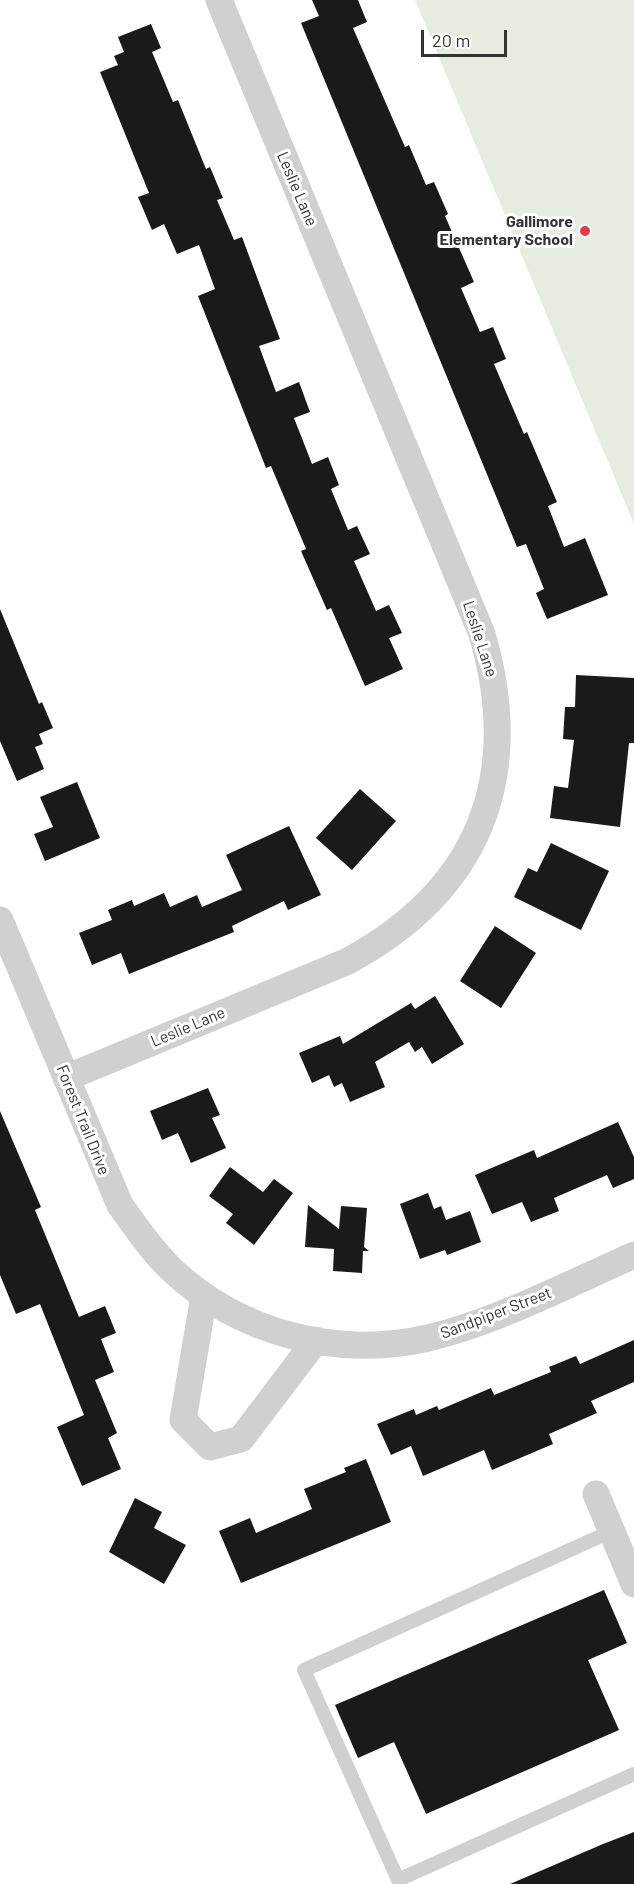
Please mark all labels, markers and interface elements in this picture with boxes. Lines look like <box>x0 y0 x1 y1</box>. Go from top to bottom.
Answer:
scale bar <box>424 18 510 56</box>
text: 20 m <box>432 29 470 51</box>
street label: Leslie Lane <box>273 149 321 229</box>
place label: Gallimore Elementary School <box>440 212 573 250</box>
marker: Gallimore Elementary School <box>578 224 592 238</box>
street label: Leslie Lane <box>459 598 501 680</box>
street label: Leslie Lane <box>148 1003 228 1051</box>
street label: Forest Trail Drive <box>52 1062 114 1178</box>
street label: Sandpiper Street <box>438 1283 554 1343</box>

